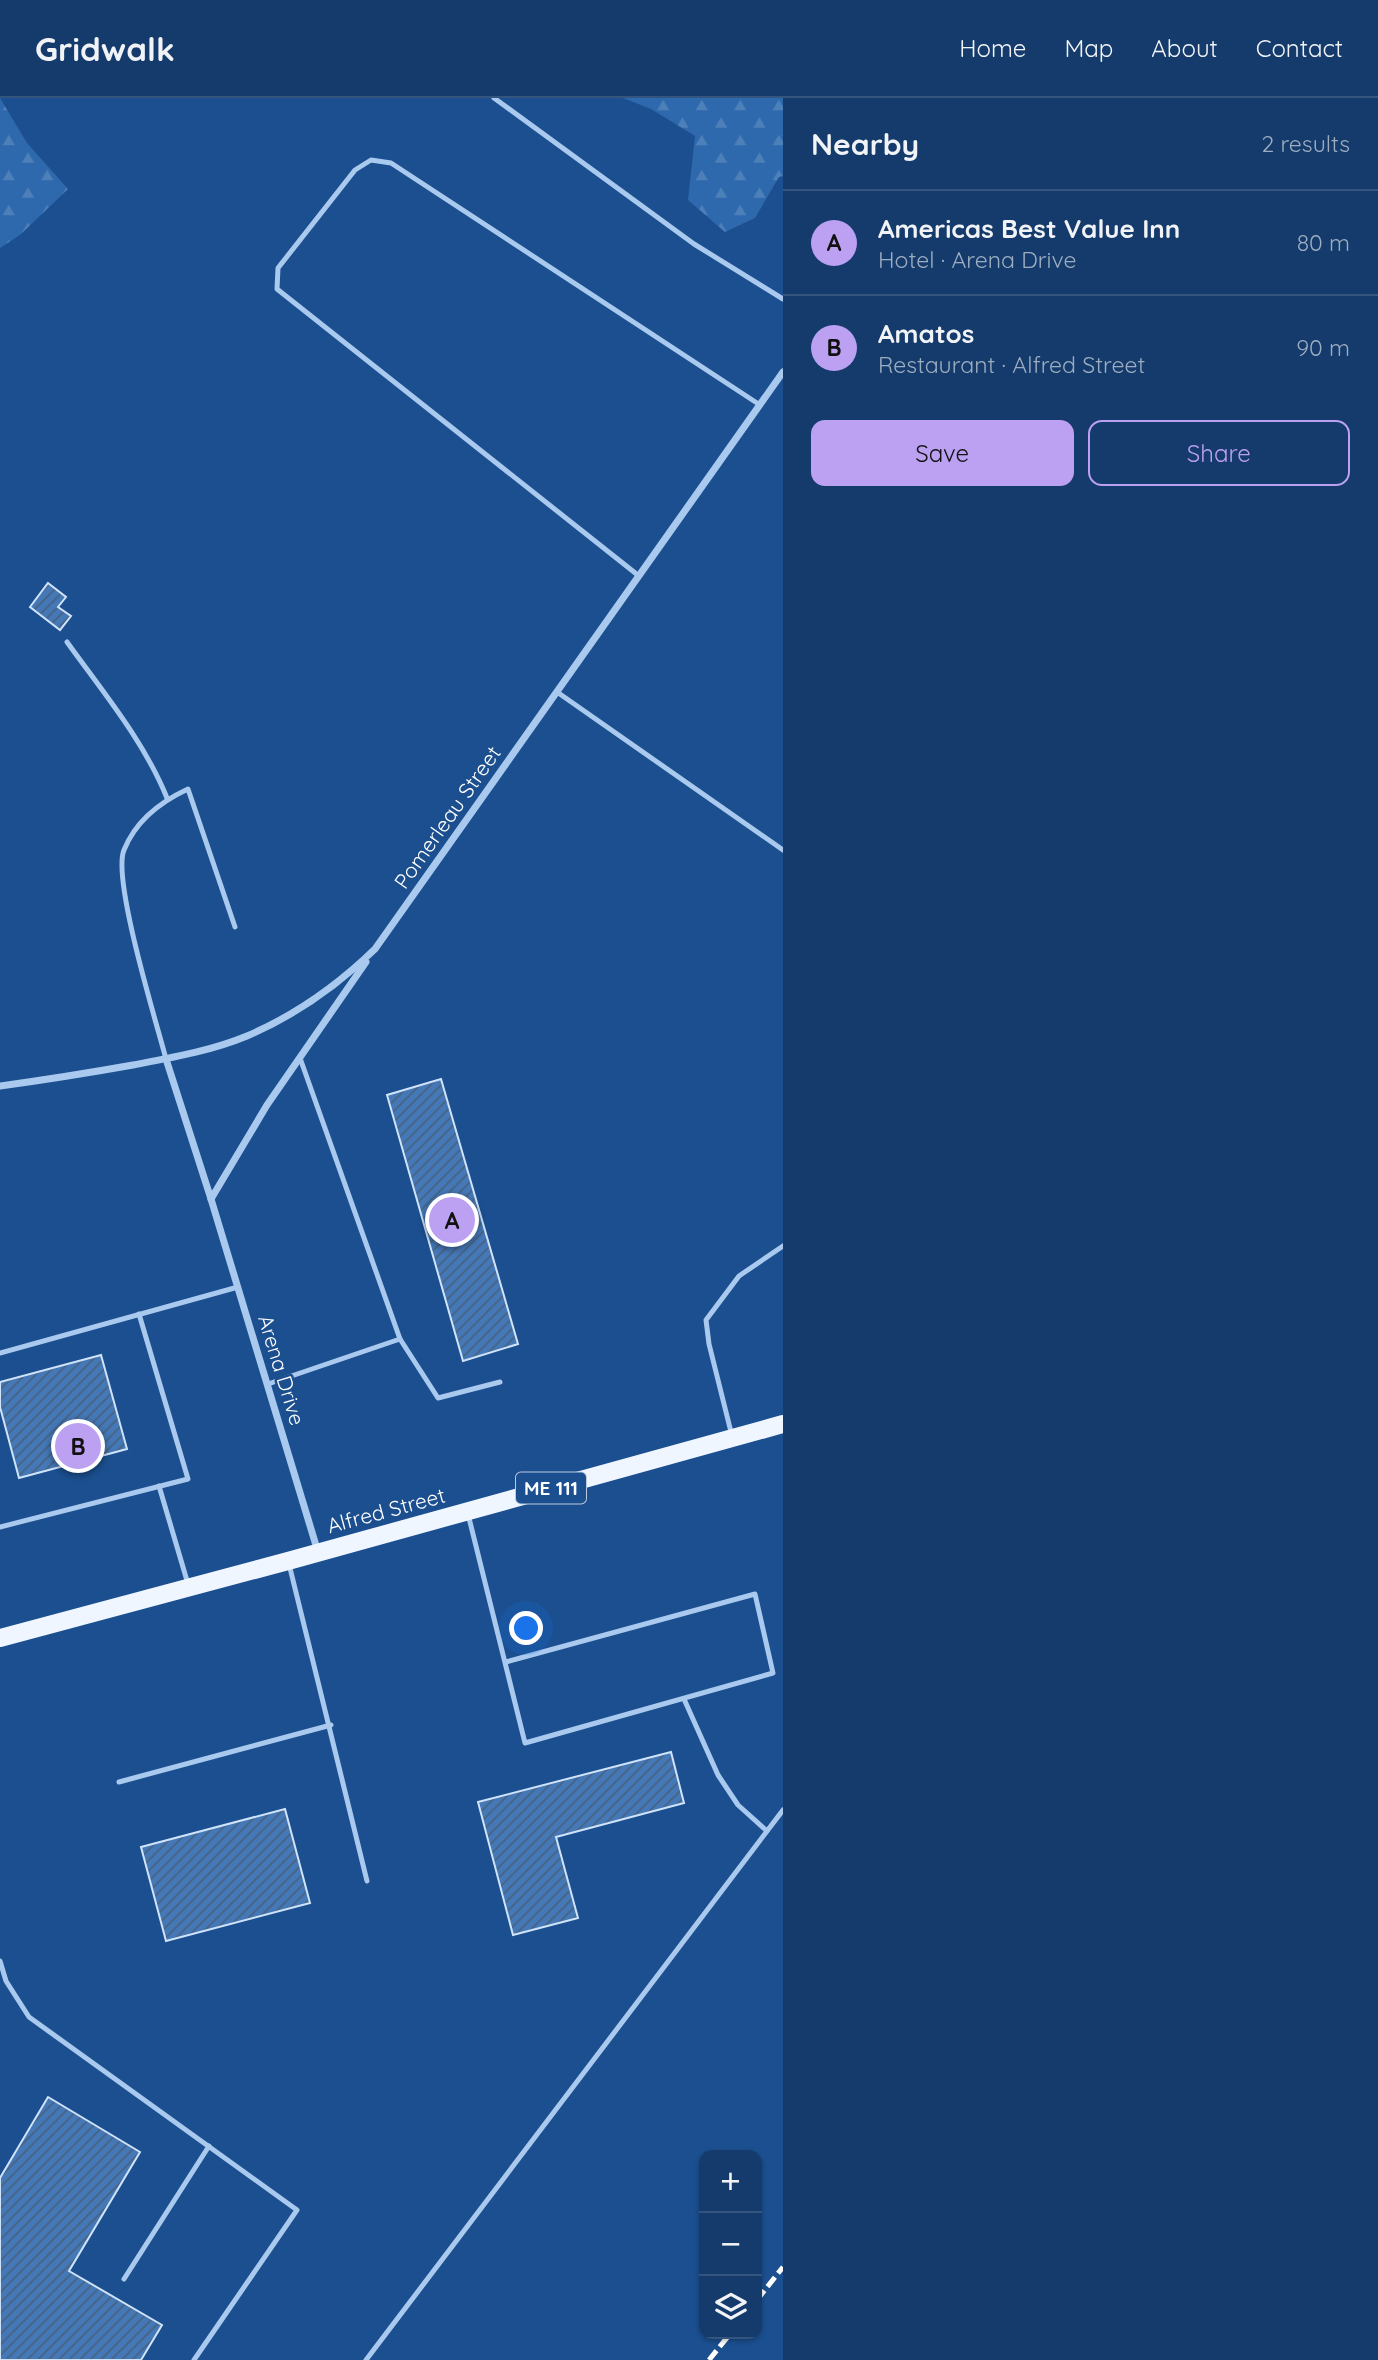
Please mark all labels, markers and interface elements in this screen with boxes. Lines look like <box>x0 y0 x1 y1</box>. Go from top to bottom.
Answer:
text: Gridwalk <box>35 28 175 69</box>
text: Home <box>959 33 1026 63</box>
text: Map <box>1064 33 1113 63</box>
text: About <box>1151 33 1218 63</box>
text: Contact <box>1256 33 1343 63</box>
text: Nearby <box>811 125 919 163</box>
text: 2 results <box>1261 129 1350 158</box>
text: Americas Best Value Inn <box>878 212 1180 245</box>
text: A <box>827 228 841 257</box>
text: 80 m <box>1297 228 1350 257</box>
text: Hotel · Arena Drive <box>878 245 1077 274</box>
text: Amatos <box>878 317 974 350</box>
text: B <box>826 333 842 362</box>
text: 90 m <box>1296 333 1350 362</box>
text: Restaurant · Alfred Street <box>878 350 1145 379</box>
button: Save <box>811 420 1074 486</box>
button: Share <box>1088 420 1350 486</box>
street label: Pomerleau Street <box>388 741 506 893</box>
pin: A <box>429 1194 475 1246</box>
street label: Arena Drive <box>253 1312 311 1428</box>
pin: B <box>55 1420 101 1472</box>
road number: ME 111 <box>516 1472 586 1504</box>
street label: Alfred Street <box>324 1482 448 1538</box>
your location <box>509 1611 543 1645</box>
map controls <box>699 2150 762 2339</box>
button: + <box>699 2150 762 2213</box>
button: − <box>699 2213 762 2276</box>
button: layers <box>699 2276 762 2339</box>

